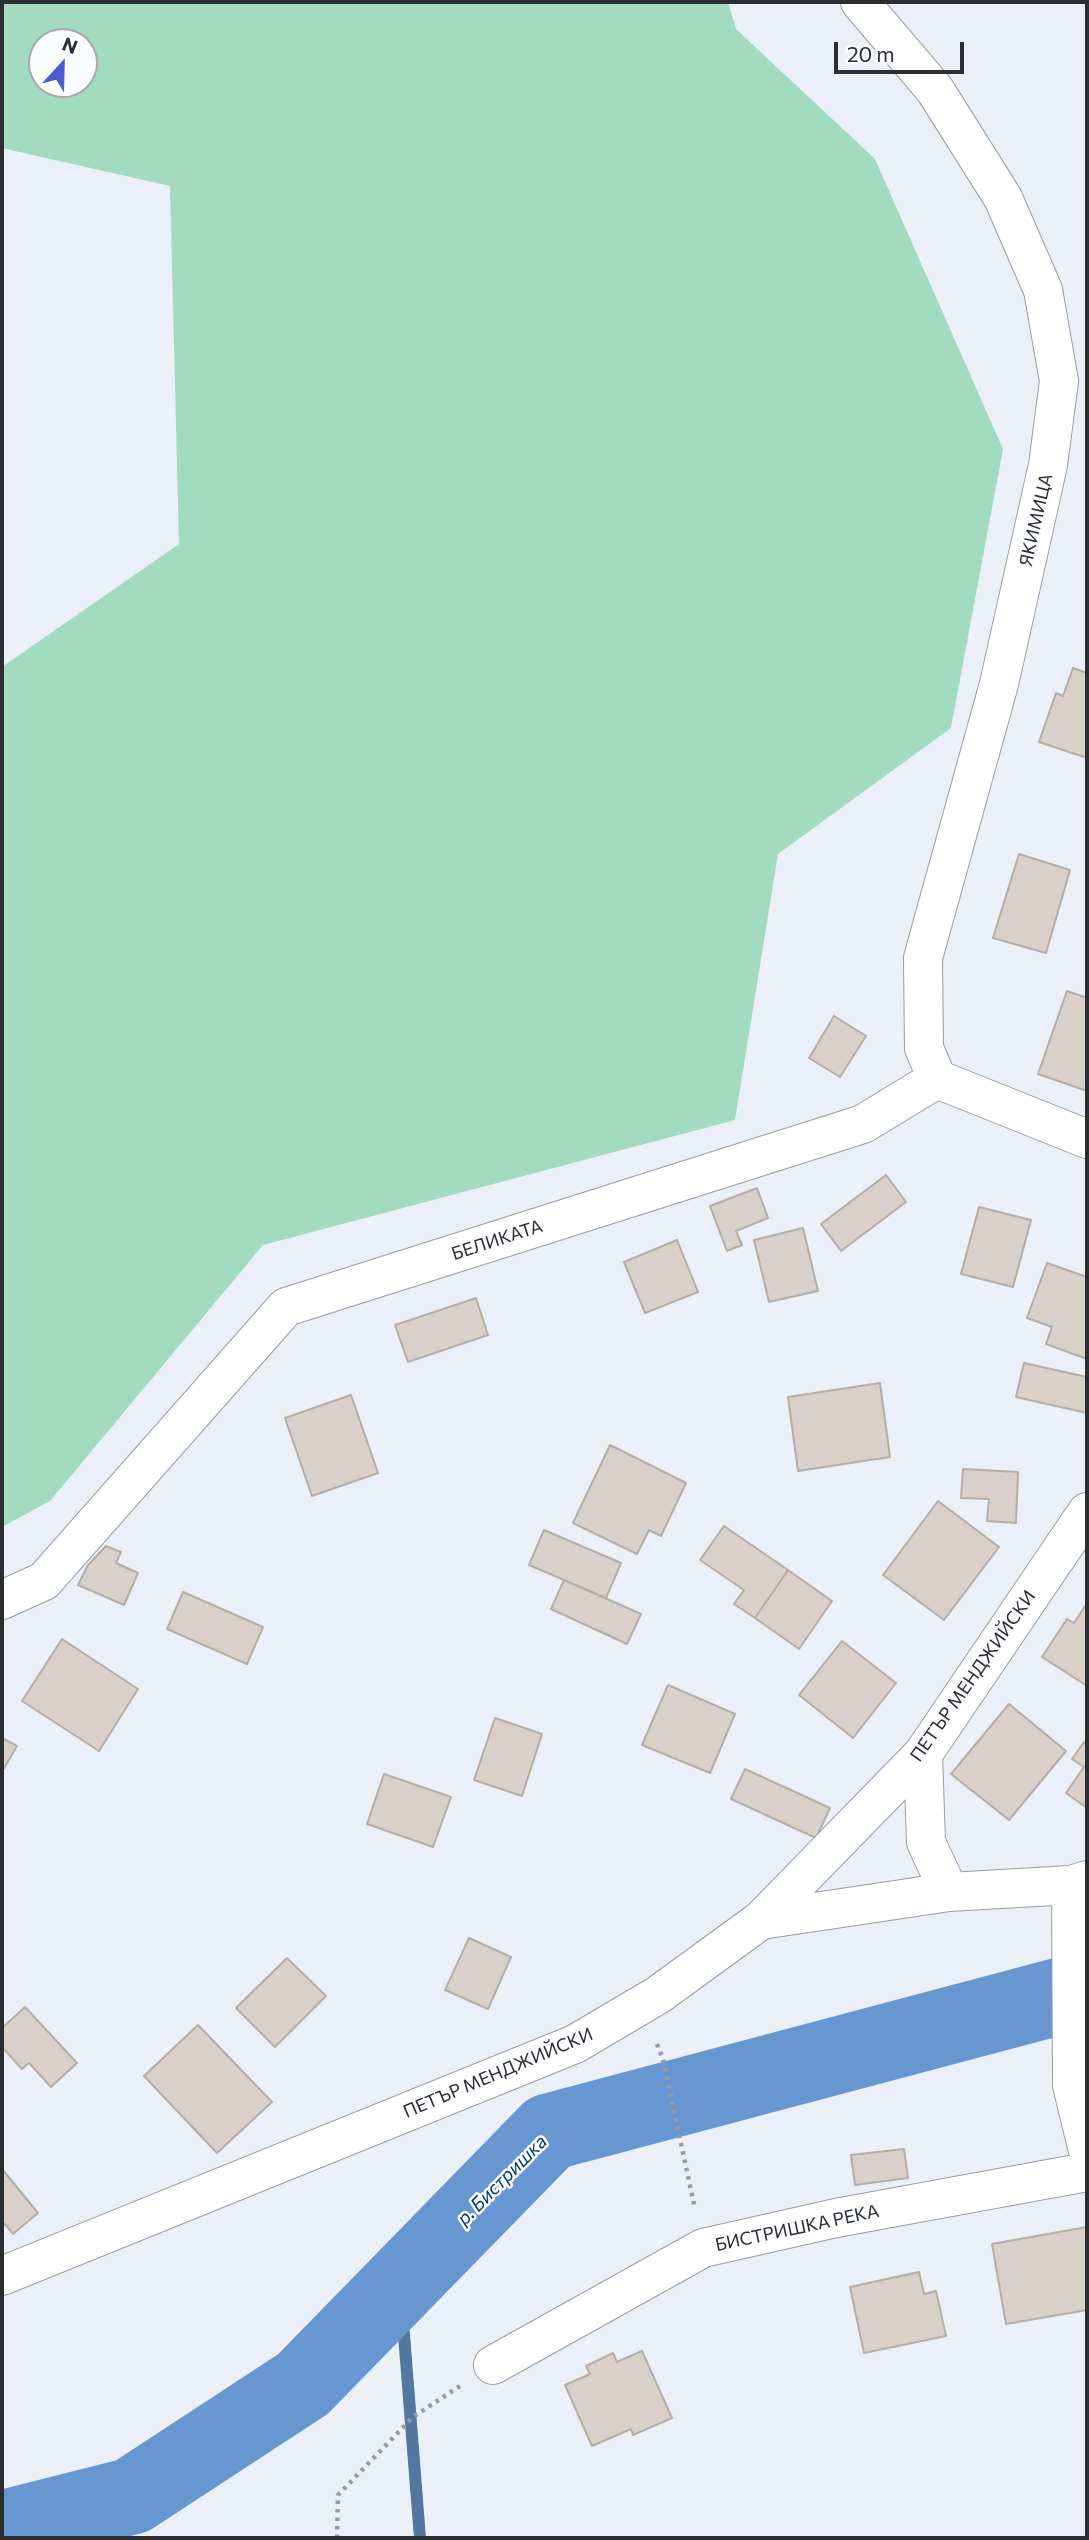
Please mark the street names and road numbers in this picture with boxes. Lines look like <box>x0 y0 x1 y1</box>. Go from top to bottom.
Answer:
street label: ЯКИМИЦА <box>1015 471 1057 569</box>
street label: БЕЛИКАТА <box>449 1215 545 1265</box>
street label: ПЕТЪР МЕНДЖИЙСКИ <box>906 1586 1040 1766</box>
street label: ПЕТЪР МЕНДЖИЙСКИ <box>400 2023 596 2123</box>
street label: БИСТРИШКА РЕКА <box>713 2200 881 2256</box>

